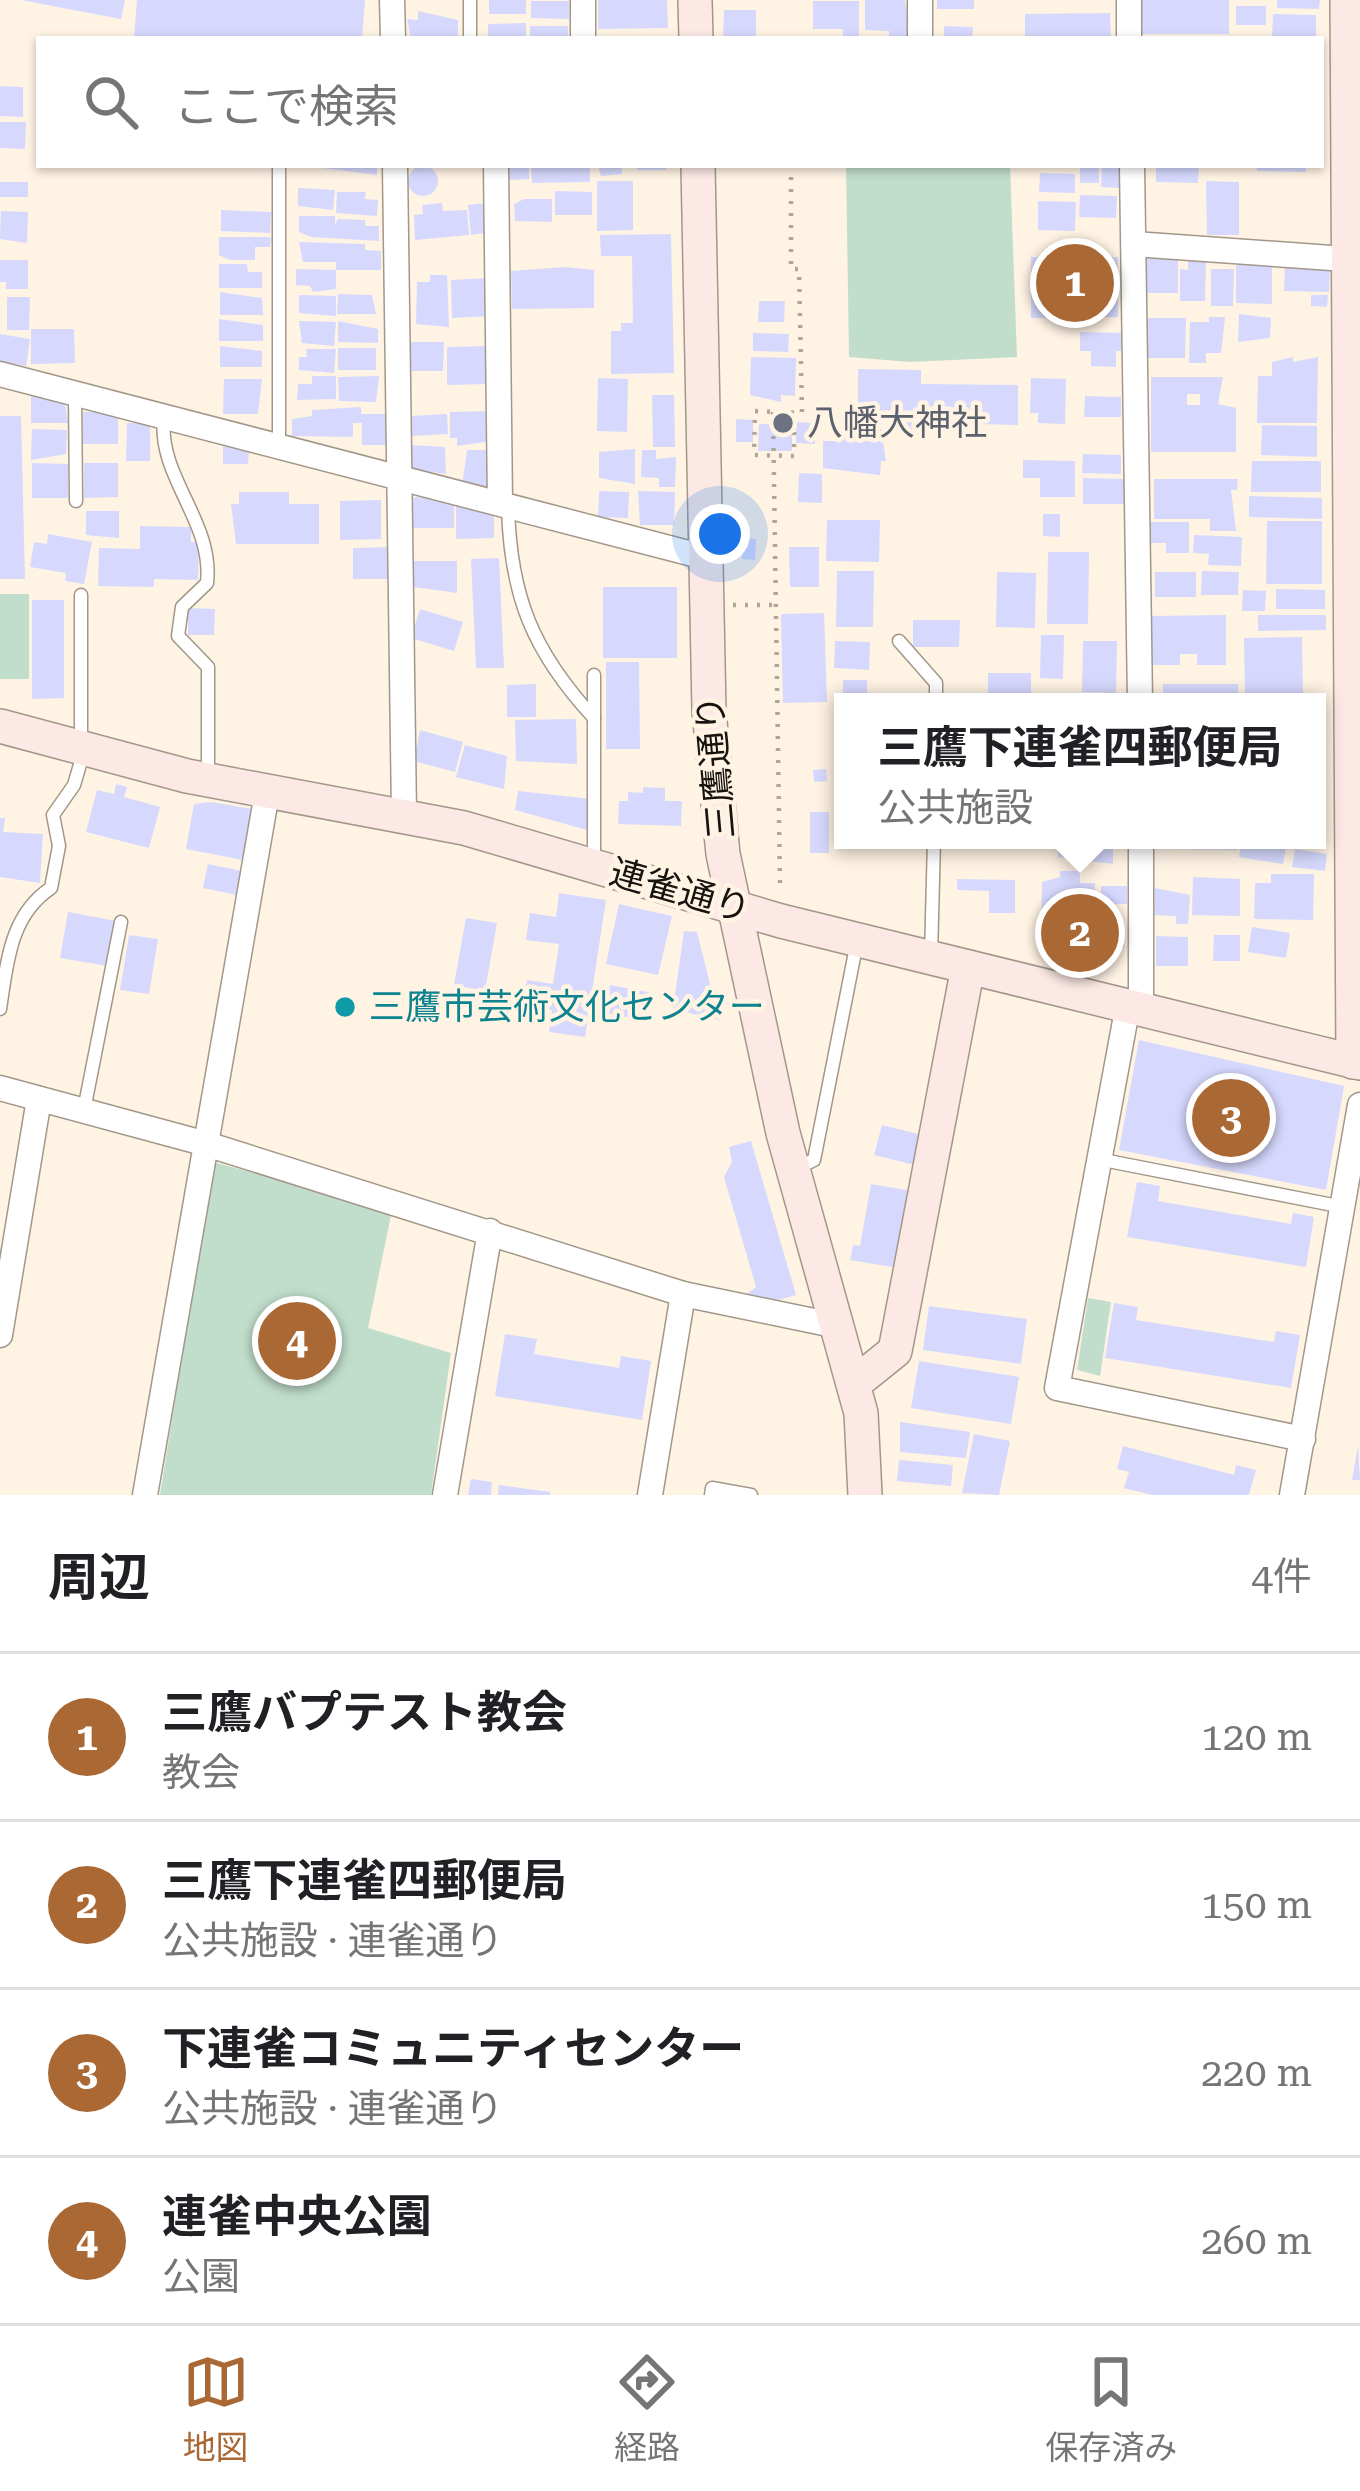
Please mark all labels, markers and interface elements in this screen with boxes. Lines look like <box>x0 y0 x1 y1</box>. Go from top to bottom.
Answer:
search box <box>36 36 1324 168</box>
icon: search <box>78 69 144 135</box>
text: ここで検索 <box>174 80 399 133</box>
pin: 1 <box>1036 238 1114 328</box>
place label: 八幡大神社 <box>807 402 987 444</box>
marker: 八幡大神社 <box>770 410 796 436</box>
your location <box>690 504 750 564</box>
street label: 三鷹通り <box>689 693 743 841</box>
popup <box>834 693 1326 849</box>
text: 三鷹下連雀四郵便局 <box>877 721 1283 774</box>
text: 公共施設 <box>877 785 1034 831</box>
street label: 連雀通り <box>605 851 755 931</box>
pin: 2 <box>1041 888 1119 978</box>
place label: 三鷹市芸術文化センター <box>369 986 765 1028</box>
marker: 三鷹市芸術文化センター <box>332 994 358 1020</box>
pin: 3 <box>1192 1073 1270 1163</box>
pin: 4 <box>258 1296 336 1386</box>
text: 周辺 <box>48 1548 150 1607</box>
text: 4件 <box>1251 1554 1312 1600</box>
text: 三鷹バプテスト教会 <box>162 1686 567 1739</box>
text: 1 <box>76 1714 98 1760</box>
text: 120 m <box>1201 1714 1312 1760</box>
text: 教会 <box>162 1750 240 1796</box>
text: 三鷹下連雀四郵便局 <box>162 1854 567 1907</box>
text: 2 <box>76 1882 98 1928</box>
text: 150 m <box>1201 1882 1312 1928</box>
text: 公共施設 · 連雀通り <box>162 1918 504 1964</box>
text: 下連雀コミュニティセンター <box>162 2022 744 2075</box>
text: 3 <box>76 2050 98 2096</box>
text: 220 m <box>1201 2050 1312 2096</box>
text: 公共施設 · 連雀通り <box>162 2086 504 2132</box>
text: 連雀中央公園 <box>162 2190 432 2243</box>
text: 4 <box>76 2218 98 2264</box>
text: 260 m <box>1201 2218 1312 2264</box>
text: 公園 <box>162 2254 240 2300</box>
tab: 地図 <box>183 2349 249 2469</box>
tab: 経路 <box>614 2349 680 2469</box>
tab: 保存済み <box>1045 2349 1177 2469</box>

